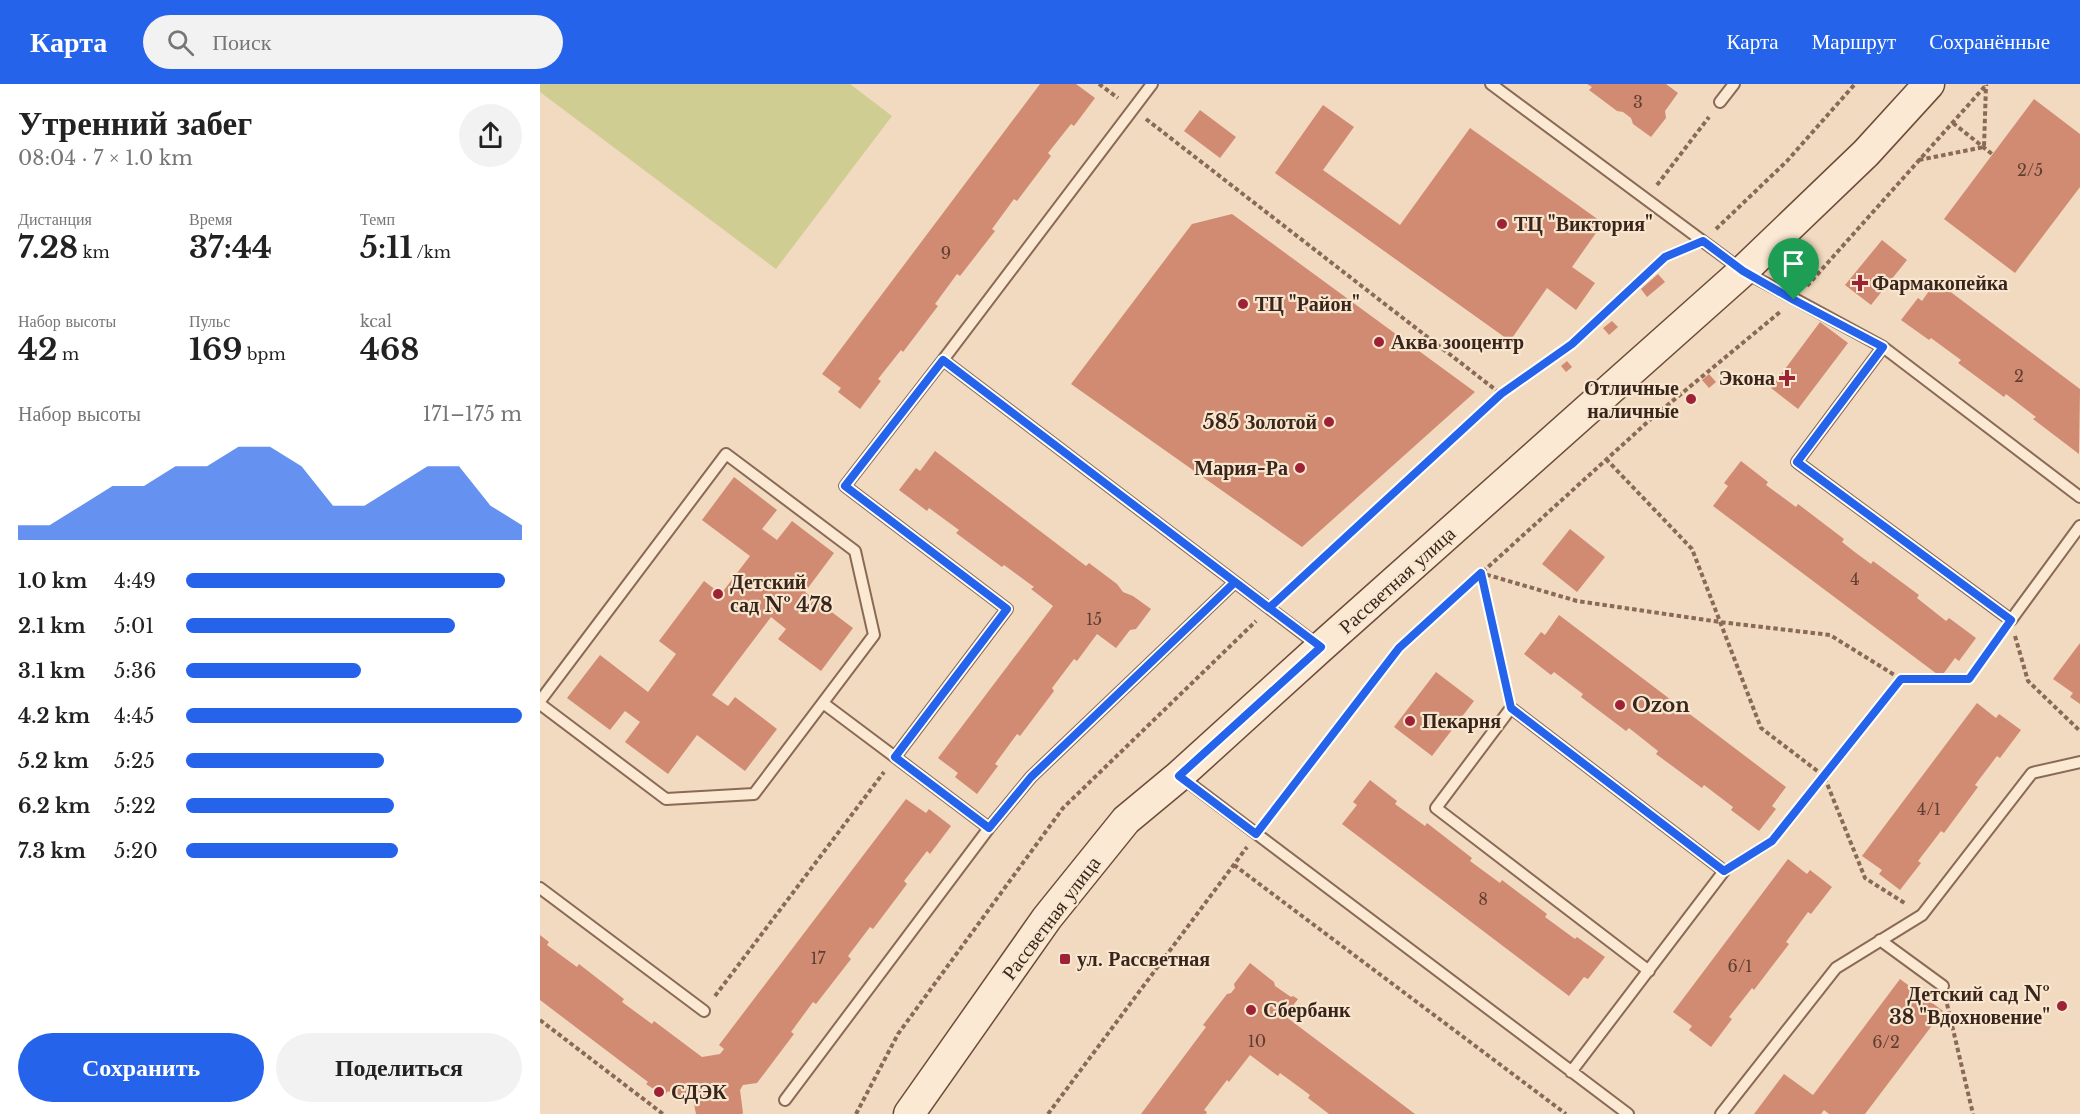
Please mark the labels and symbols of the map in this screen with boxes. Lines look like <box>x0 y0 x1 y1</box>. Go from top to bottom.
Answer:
house number: 3 <box>1633 92 1643 112</box>
house number: 2/5 <box>2017 160 2043 180</box>
place label: ТЦ "Виктория" <box>1514 212 1653 236</box>
marker: ТЦ "Виктория" <box>1495 217 1509 231</box>
pin <box>1768 238 1819 300</box>
house number: 9 <box>941 243 951 263</box>
place label: Фармакопейка <box>1872 271 2008 295</box>
marker: Фармакопейка <box>1853 276 1867 290</box>
place label: ТЦ "Район" <box>1255 292 1360 316</box>
marker: ТЦ "Район" <box>1236 297 1250 311</box>
place label: Аква зооцентр <box>1391 330 1524 354</box>
marker: Аква зооцентр <box>1372 335 1386 349</box>
place label: Экона <box>1719 366 1775 390</box>
house number: 2 <box>2014 366 2024 386</box>
marker: Экона <box>1780 371 1794 385</box>
place label: Отличные наличные <box>1584 376 1679 423</box>
marker: Отличные наличные <box>1684 392 1698 406</box>
place label: 585 Золотой <box>1203 410 1317 434</box>
marker: 585 Золотой <box>1322 415 1336 429</box>
place label: Мария-Ра <box>1194 456 1288 480</box>
marker: Мария-Ра <box>1293 461 1307 475</box>
street label: Рассветная улица <box>1334 521 1460 639</box>
house number: 4 <box>1850 569 1860 589</box>
place label: Детский сад № 478 <box>730 570 833 617</box>
marker: Детский сад № 478 <box>711 587 725 601</box>
house number: 15 <box>1086 609 1102 629</box>
place label: Ozon <box>1632 693 1690 717</box>
marker: Ozon <box>1613 698 1627 712</box>
place label: Пекарня <box>1422 709 1501 733</box>
marker: Пекарня <box>1403 714 1417 728</box>
house number: 4/1 <box>1917 799 1941 819</box>
street label: Рассветная улица <box>997 851 1105 985</box>
house number: 8 <box>1478 889 1488 909</box>
place label: ул. Рассветная <box>1077 947 1210 971</box>
house number: 17 <box>810 948 827 968</box>
marker: ул. Рассветная <box>1058 952 1072 966</box>
house number: 6/1 <box>1728 956 1752 976</box>
place label: Детский сад № 38 "Вдохновение" <box>1889 982 2050 1029</box>
place label: Сбербанк <box>1263 998 1351 1022</box>
marker: Детский сад № 38 "Вдохновение" <box>2055 999 2069 1013</box>
marker: Сбербанк <box>1244 1003 1258 1017</box>
house number: 10 <box>1248 1031 1266 1051</box>
house number: 6/2 <box>1872 1032 1900 1052</box>
place label: СДЭК <box>671 1080 727 1104</box>
marker: СДЭК <box>652 1085 666 1099</box>

